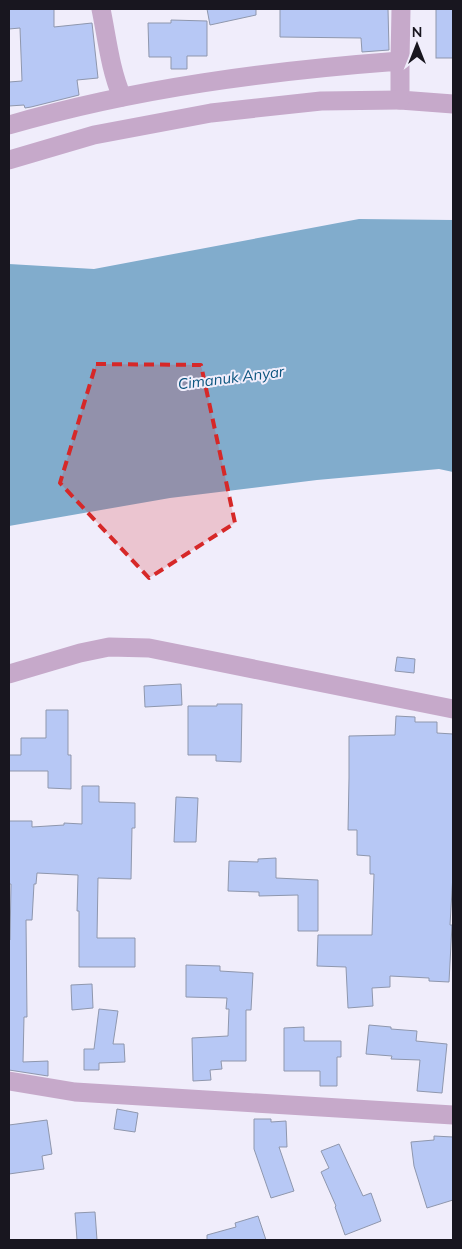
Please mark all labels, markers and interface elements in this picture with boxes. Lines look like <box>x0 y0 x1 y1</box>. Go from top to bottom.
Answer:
north arrow <box>392 20 442 70</box>
text: N <box>412 23 422 41</box>
water label: Cimanuk Anyar <box>177 361 286 393</box>

